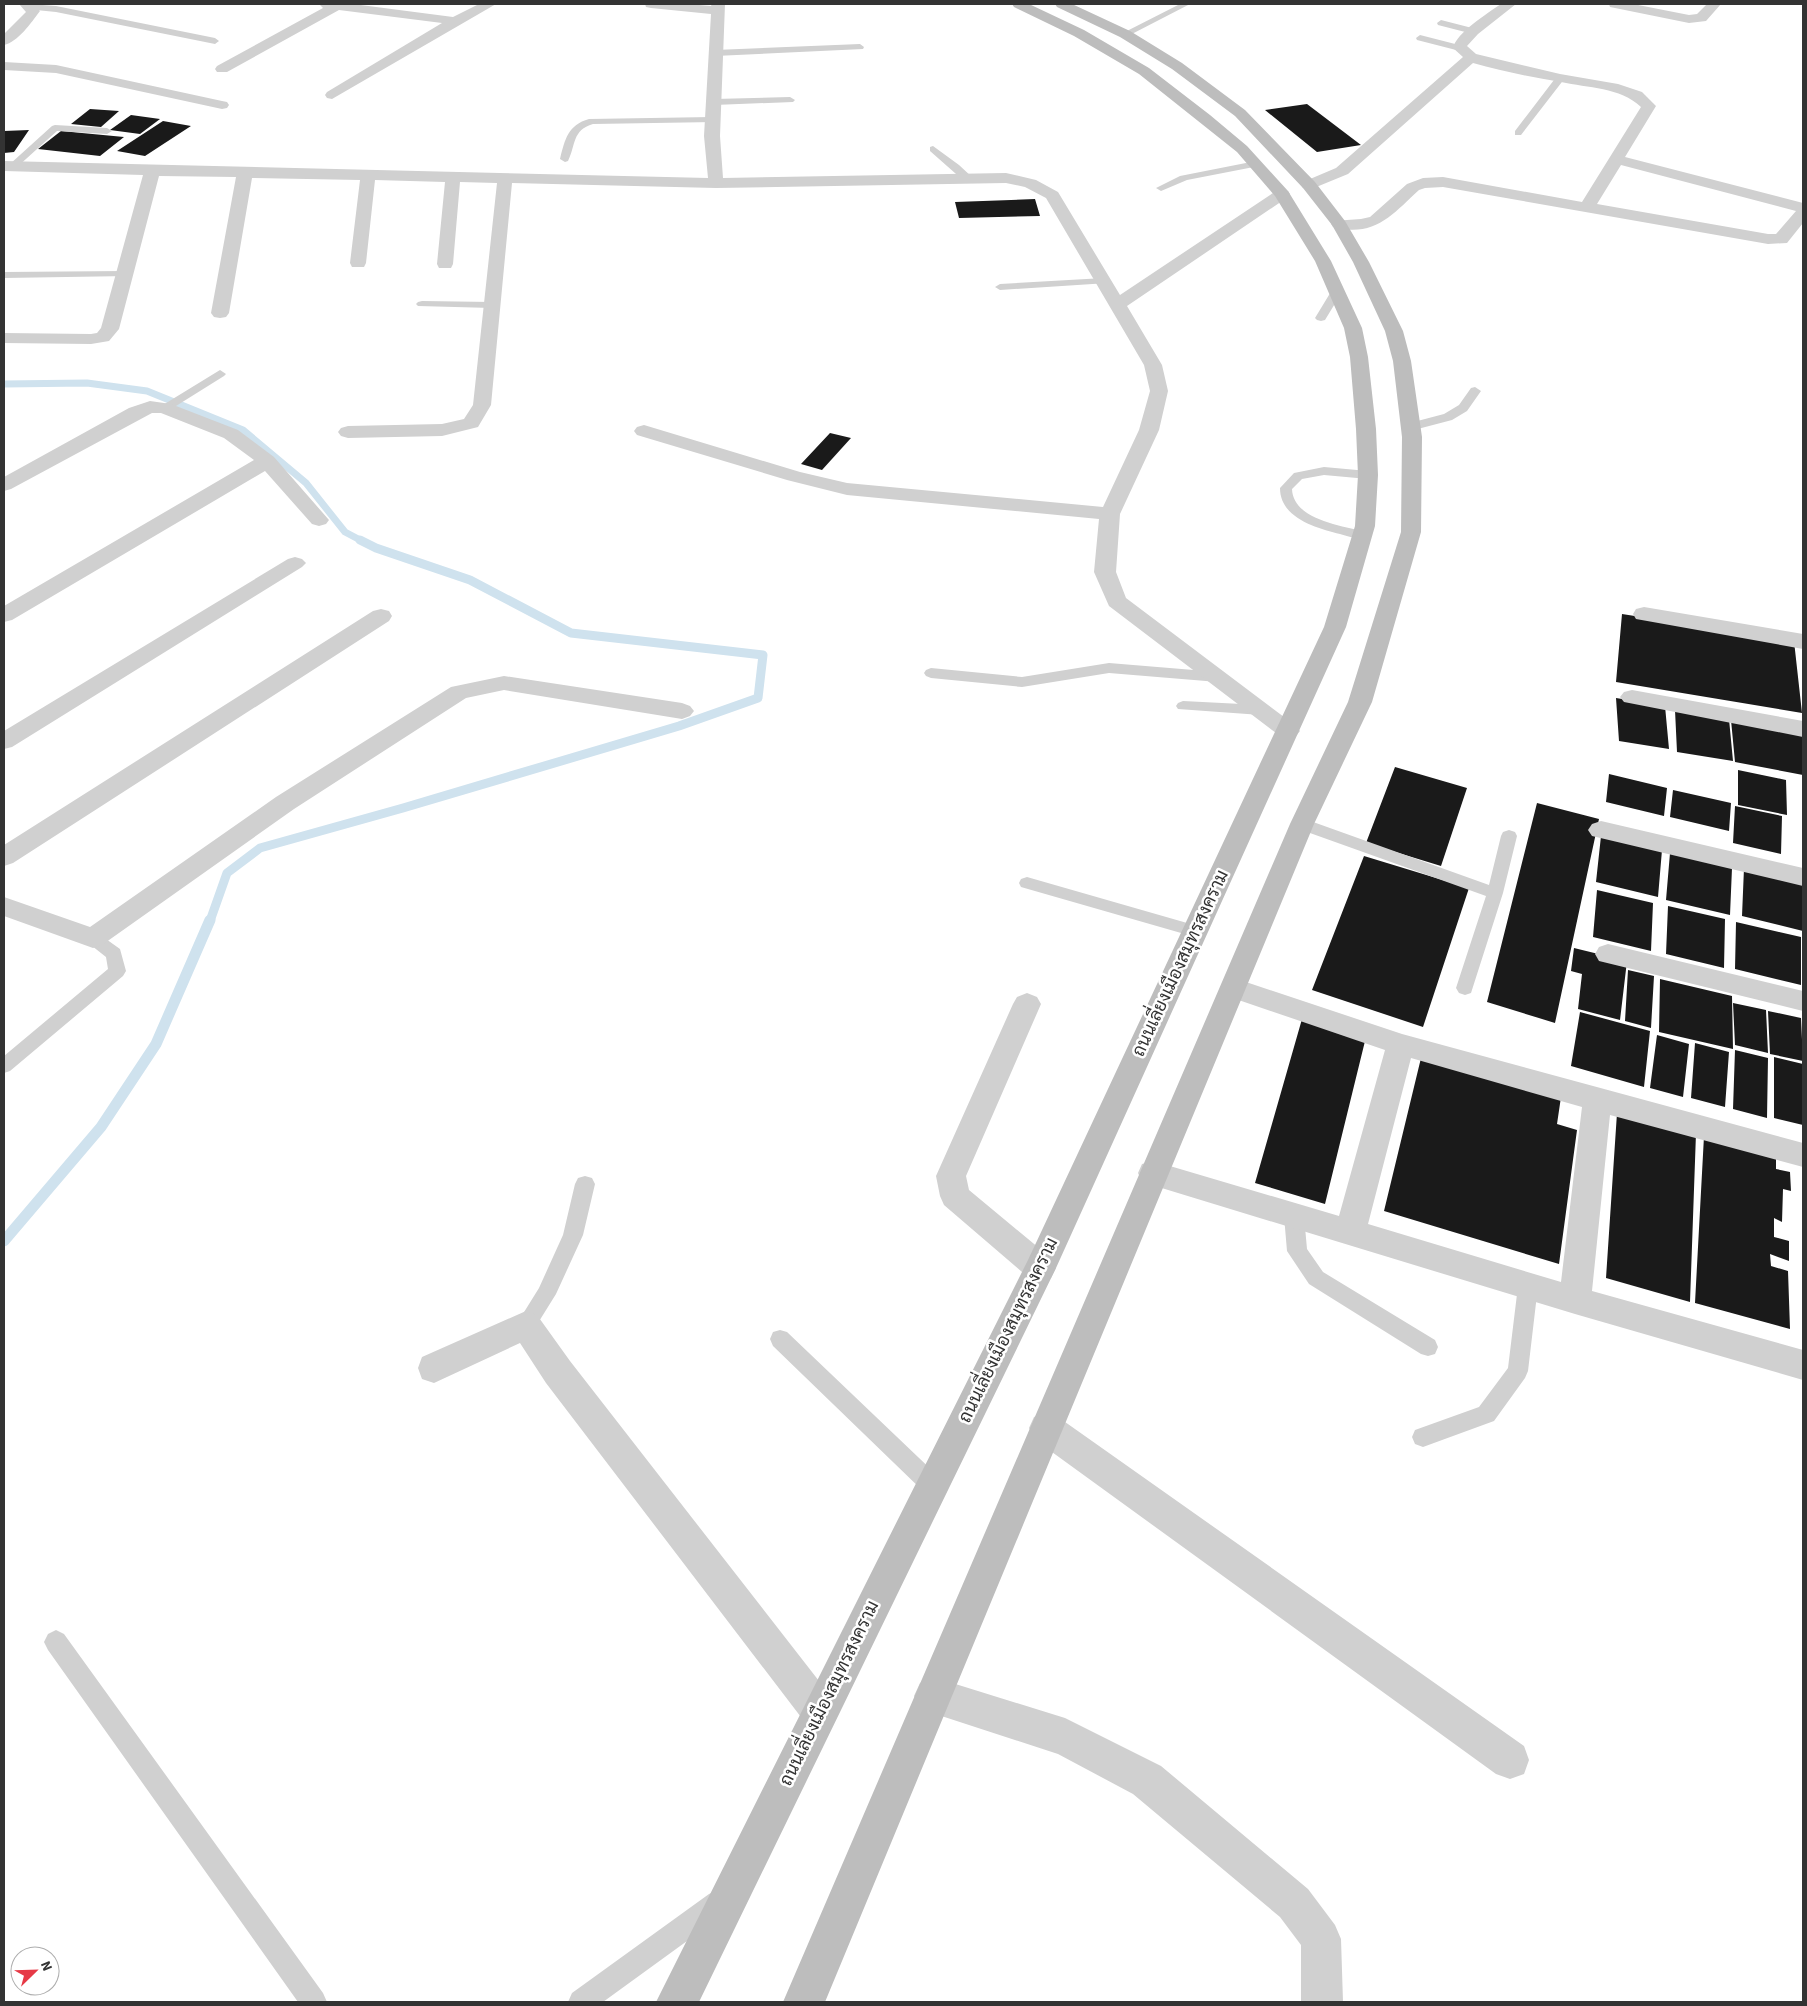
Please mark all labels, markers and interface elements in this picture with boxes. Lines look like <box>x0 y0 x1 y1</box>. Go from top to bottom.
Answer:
street label: ถนนเลี่ยงเมืองสมุทรสงคราม <box>1123 864 1235 1061</box>
street label: ถนนเลี่ยงเมืองสมุทรสงคราม <box>949 1232 1064 1427</box>
street label: ถนนเลี่ยงเมืองสมุทรสงคราม <box>770 1595 885 1790</box>
north arrow <box>10 1946 60 1996</box>
text: N <box>35 1958 57 1975</box>

